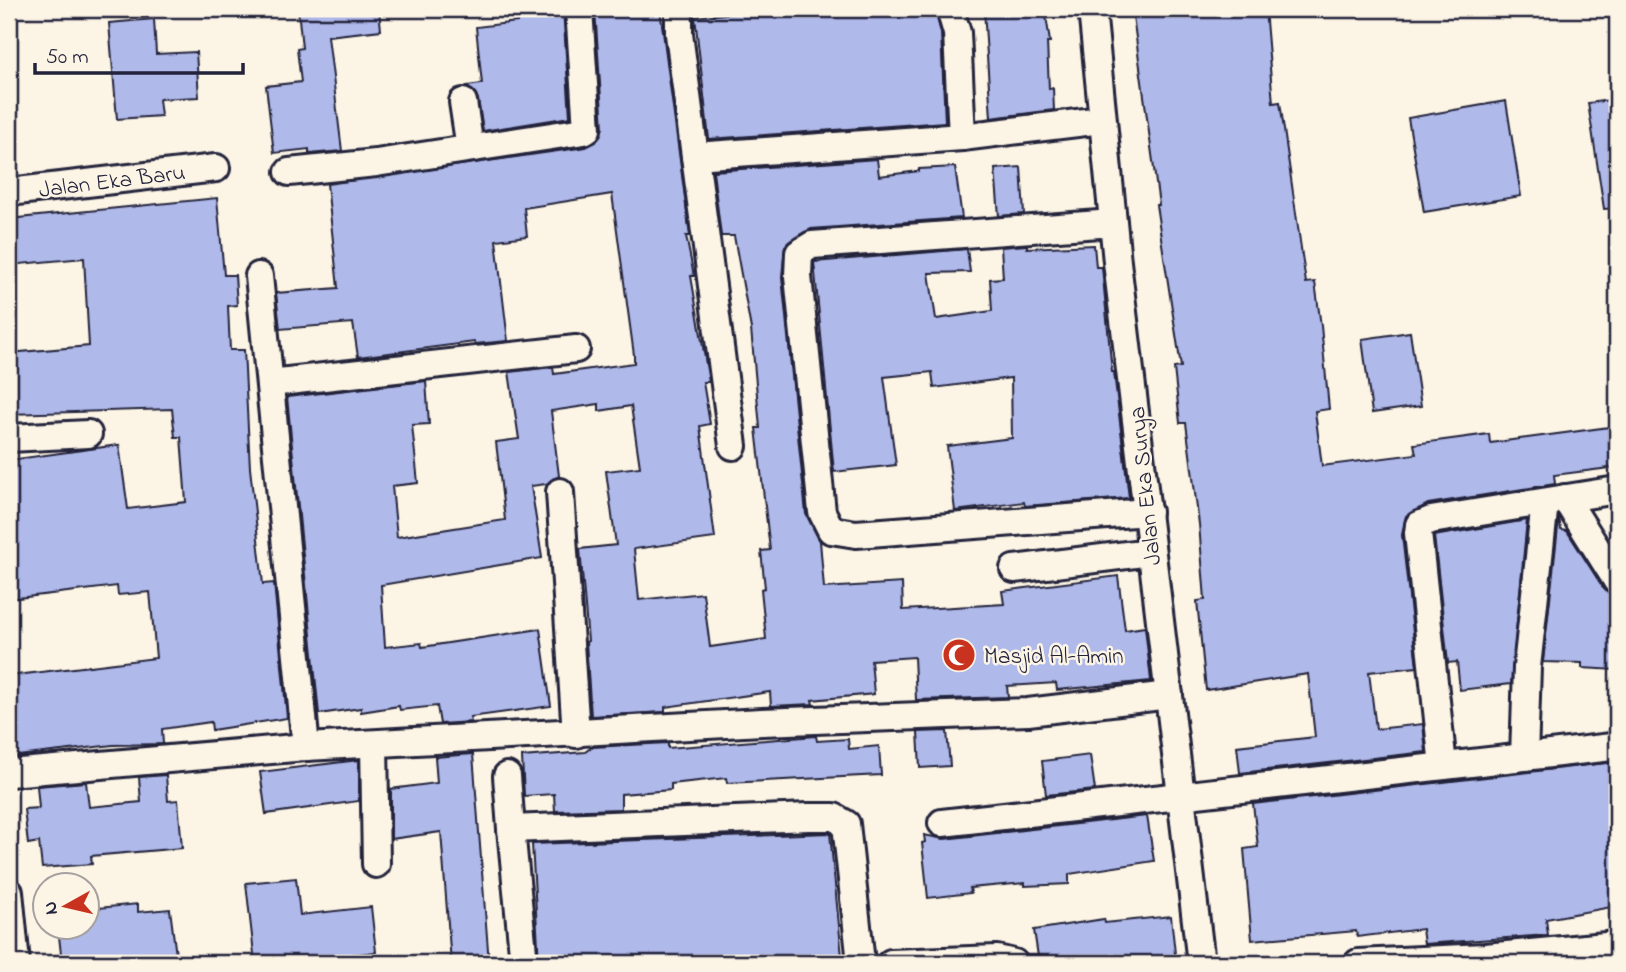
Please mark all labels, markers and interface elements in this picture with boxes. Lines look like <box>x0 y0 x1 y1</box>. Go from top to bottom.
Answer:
scale bar <box>35 32 243 76</box>
text: 50 m <box>46 43 89 73</box>
street label: Jalan Eka Baru <box>37 157 187 208</box>
street label: Jalan Eka Surya <box>1122 405 1173 567</box>
mosque icon: Masjid Al-Amin <box>940 636 978 674</box>
place label: Masjid Al-Amin <box>984 641 1124 674</box>
north arrow <box>32 870 102 940</box>
text: N <box>37 900 66 916</box>

